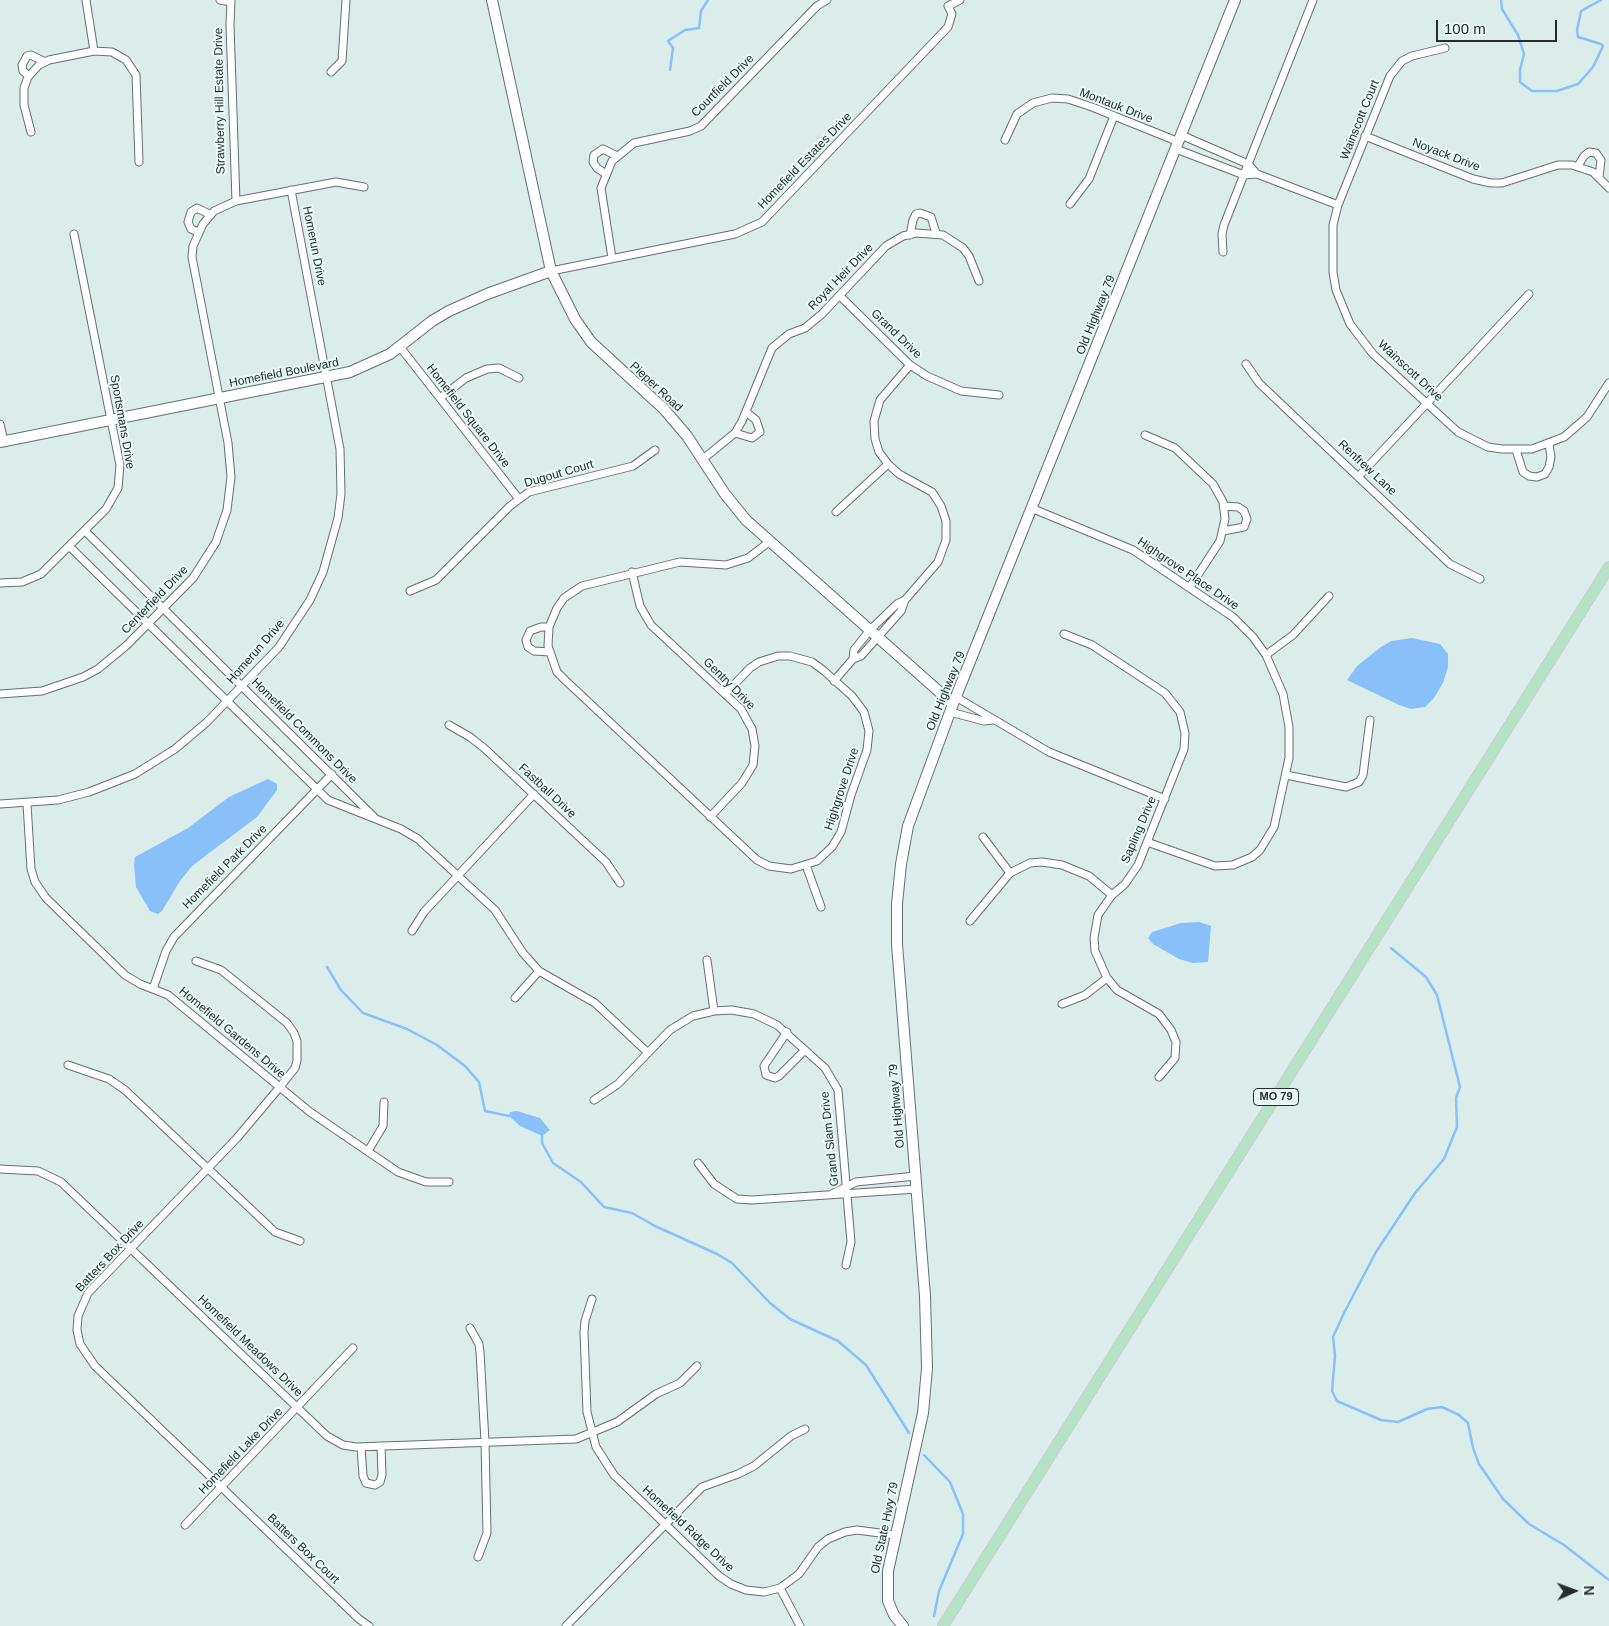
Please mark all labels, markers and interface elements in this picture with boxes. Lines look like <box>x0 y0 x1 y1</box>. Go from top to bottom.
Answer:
scale bar <box>1439 10 1560 42</box>
text: 100 m <box>1444 20 1486 37</box>
street label: Strawberry Hill Estate Drive <box>212 28 228 174</box>
street label: Courtfield Drive <box>689 52 757 120</box>
street label: Wainscott Court <box>1337 78 1383 162</box>
street label: Montauk Drive <box>1077 85 1155 127</box>
street label: Homefield Estates Drive <box>755 110 855 212</box>
street label: Noyack Drive <box>1410 135 1482 175</box>
street label: Homerun Drive <box>299 205 329 287</box>
street label: Royal Heir Drive <box>805 241 877 313</box>
street label: Old Highway 79 <box>1073 273 1119 357</box>
street label: Grand Drive <box>868 306 924 362</box>
street label: Wainscott Drive <box>1375 337 1445 405</box>
street label: Homefield Boulevard <box>228 355 340 391</box>
street label: Pieper Road <box>627 359 685 415</box>
street label: Homefield Square Drive <box>423 361 513 471</box>
street label: Sportsmans Drive <box>107 374 137 470</box>
street label: Renfrew Lane <box>1335 437 1399 499</box>
street label: Dugout Court <box>523 457 595 491</box>
street label: Highgrove Place Drive <box>1134 535 1242 613</box>
street label: Centerfield Drive <box>119 563 191 637</box>
street label: Homerun Drive <box>224 617 288 687</box>
street label: Old Highway 79 <box>923 649 969 733</box>
street label: Gentry Drive <box>700 655 758 713</box>
street label: Homefield Commons Drive <box>248 675 360 787</box>
street label: Highgrove Drive <box>822 746 862 832</box>
street label: Fastball Drive <box>515 761 579 821</box>
street label: Sapling Drive <box>1118 794 1160 866</box>
street label: Homefield Park Drive <box>180 822 270 912</box>
street label: Homefield Gardens Drive <box>176 984 288 1082</box>
street label: Old Highway 79 <box>886 1063 908 1149</box>
road number: MO 79 <box>1254 1088 1298 1106</box>
street label: Grand Slam Drive <box>818 1091 842 1187</box>
street label: Batters Box Drive <box>73 1217 147 1295</box>
street label: Homefield Meadows Drive <box>195 1292 305 1400</box>
street label: Homefield Lake Drive <box>196 1405 286 1497</box>
street label: Old State Hwy 79 <box>868 1481 902 1575</box>
street label: Homefield Ridge Drive <box>639 1483 737 1575</box>
street label: Batters Box Court <box>264 1511 342 1587</box>
north arrow <box>1549 1566 1599 1616</box>
text: N <box>1581 1585 1597 1596</box>

